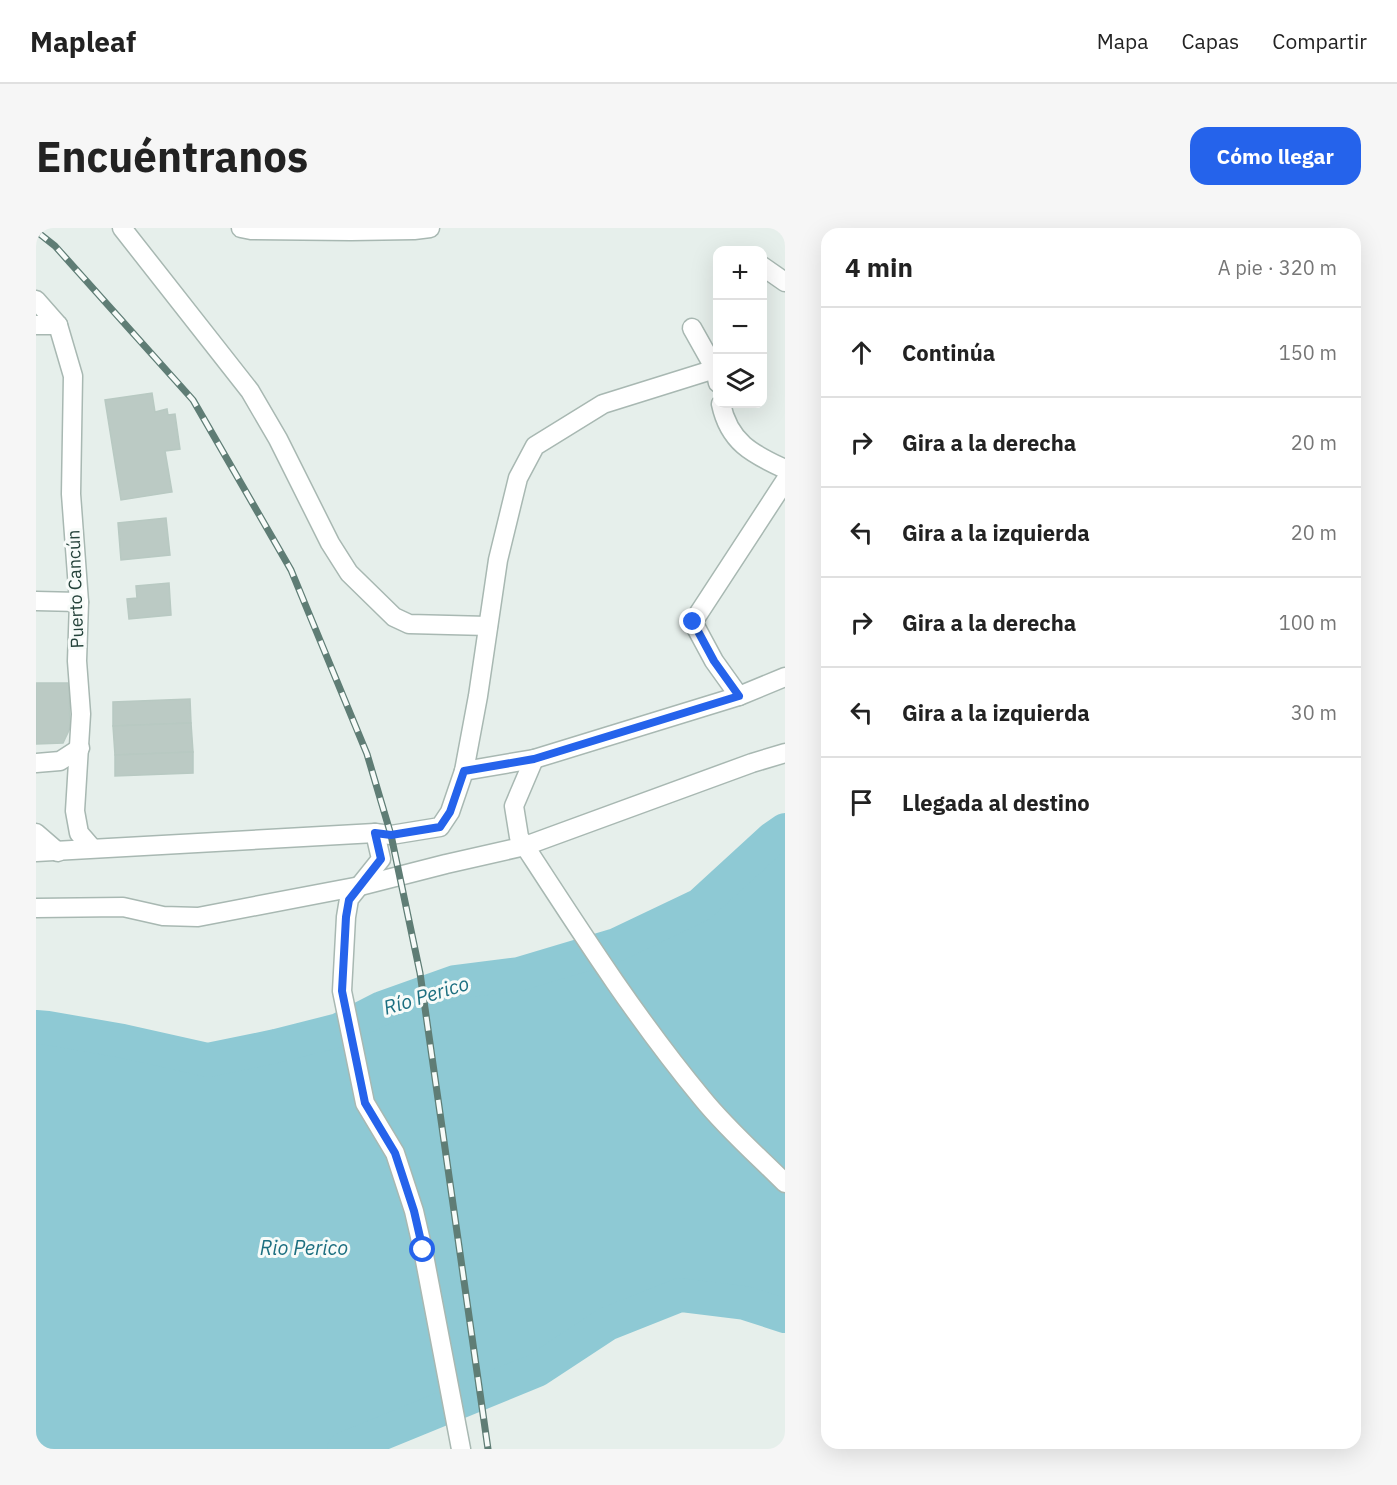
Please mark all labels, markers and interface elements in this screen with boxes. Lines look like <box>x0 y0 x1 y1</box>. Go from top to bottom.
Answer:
text: Mapleaf <box>30 23 136 60</box>
text: Mapa <box>1097 27 1148 55</box>
text: Capas <box>1181 27 1239 55</box>
text: Compartir <box>1272 27 1367 55</box>
button: Cómo llegar <box>1190 127 1361 185</box>
text: Encuéntranos <box>36 129 308 184</box>
map controls <box>713 246 767 408</box>
button: + <box>713 246 767 300</box>
text: 4 min <box>845 250 913 284</box>
text: A pie · 320 m <box>1218 254 1337 281</box>
button: − <box>713 300 767 354</box>
icon: ahead <box>845 336 878 369</box>
text: Continúa <box>902 338 995 367</box>
text: 150 m <box>1279 339 1337 366</box>
button: layers <box>713 354 767 408</box>
icon: right <box>845 426 878 459</box>
text: Gira a la derecha <box>902 428 1076 457</box>
text: 20 m <box>1291 429 1337 456</box>
icon: left <box>845 516 878 549</box>
text: Gira a la izquierda <box>902 518 1090 547</box>
text: 20 m <box>1291 519 1337 546</box>
street label: Puerto Cancún <box>61 529 89 649</box>
icon: right <box>845 606 878 639</box>
route end <box>679 608 705 634</box>
text: Gira a la derecha <box>902 608 1076 637</box>
text: 100 m <box>1279 609 1337 636</box>
icon: left <box>845 696 878 729</box>
text: Gira a la izquierda <box>902 698 1090 727</box>
text: 30 m <box>1291 699 1337 726</box>
icon: arrive <box>845 786 878 819</box>
text: Llegada al destino <box>902 788 1090 817</box>
water label: Río Perico <box>380 969 472 1021</box>
water label: Rio Perico <box>260 1234 348 1261</box>
route start <box>409 1236 435 1262</box>

